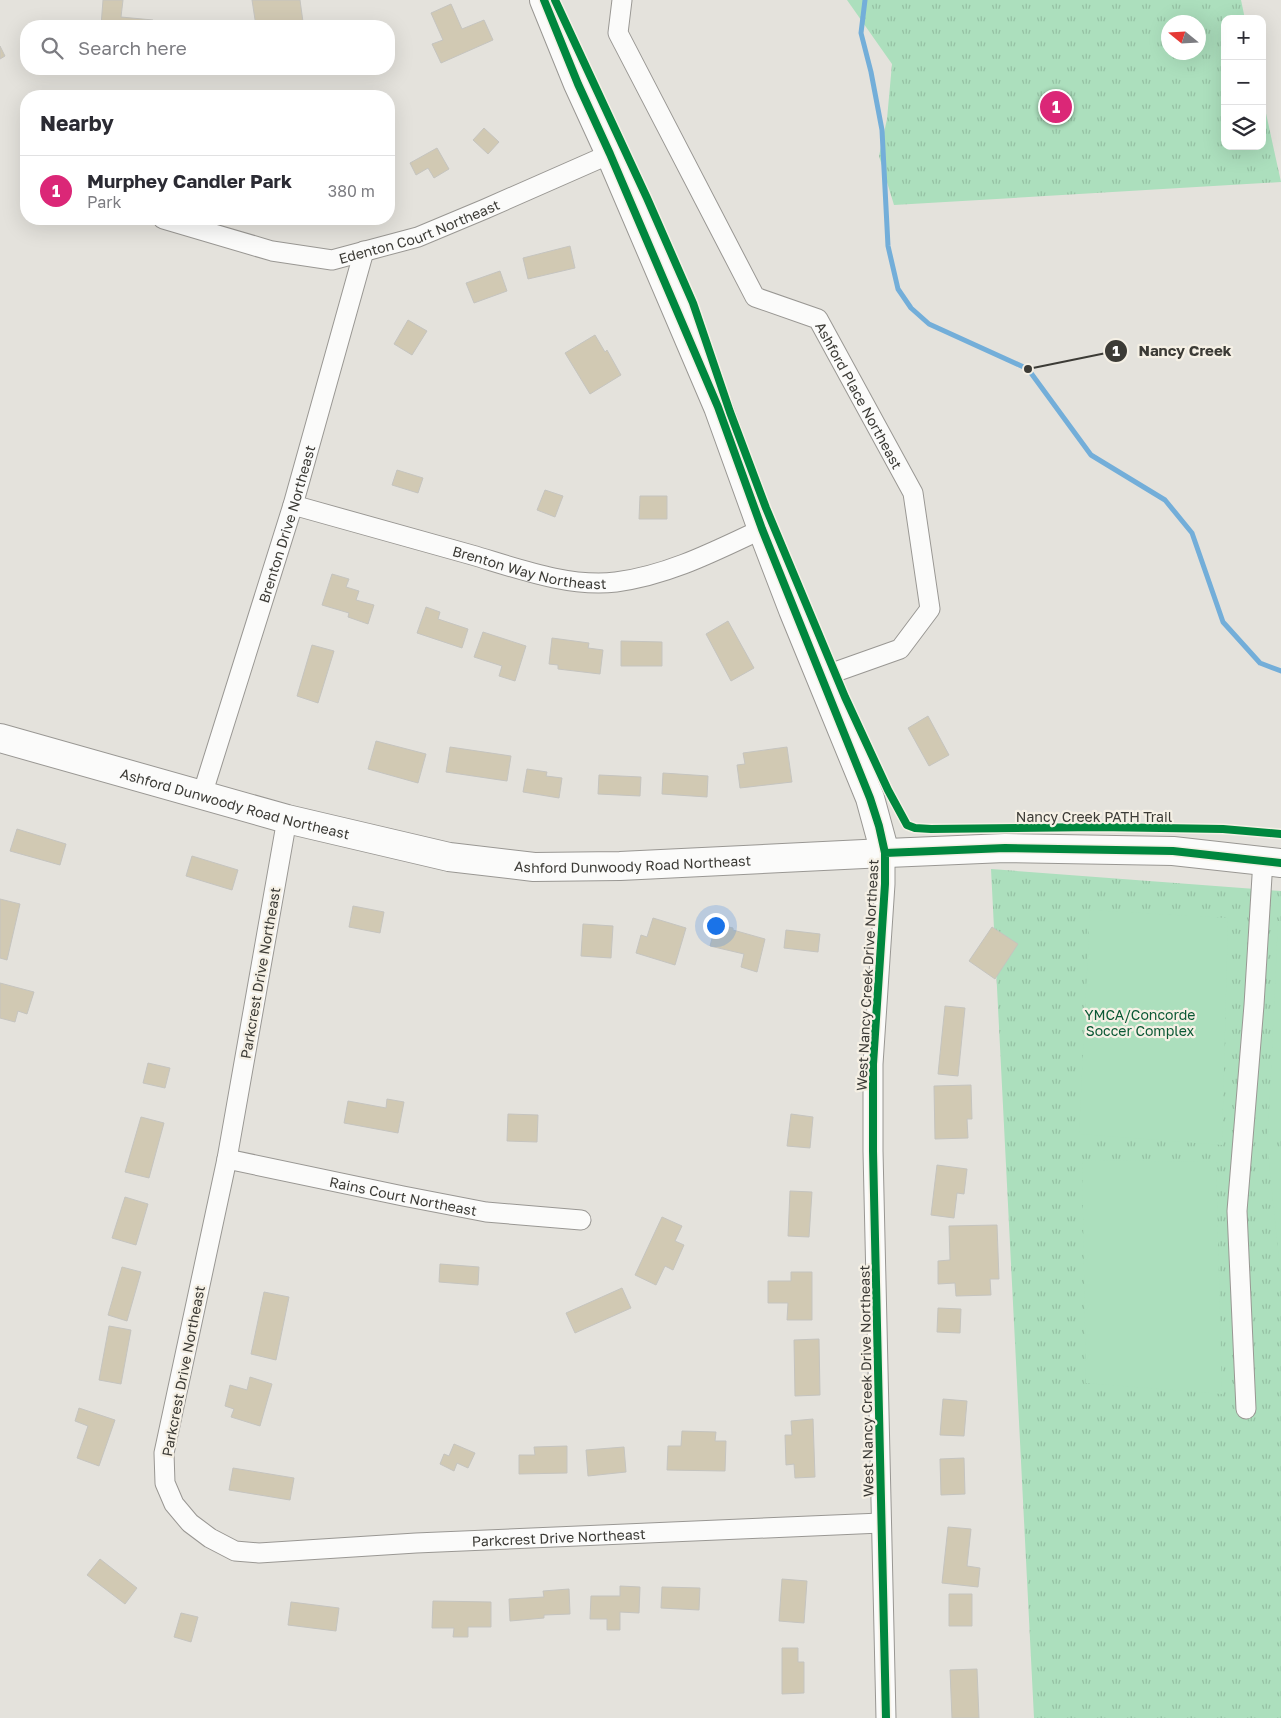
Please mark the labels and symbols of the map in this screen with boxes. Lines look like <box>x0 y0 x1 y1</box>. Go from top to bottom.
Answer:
north arrow <box>1161 15 1206 60</box>
pin: 1 <box>1040 88 1072 126</box>
street label: Edenton Court Northeast <box>337 195 502 266</box>
street label: Ashford Place Northeast <box>812 318 907 472</box>
callout: Nancy Creek <box>1103 336 1241 366</box>
text: 1 <box>1112 341 1120 359</box>
text: Nancy Creek <box>1139 341 1232 359</box>
street label: Brenton Drive Northeast <box>254 443 318 605</box>
street label: Brenton Way Northeast <box>451 541 607 592</box>
street label: Ashford Dunwoody Road Northeast <box>119 764 351 842</box>
street label: Nancy Creek PATH Trail <box>1016 808 1172 825</box>
street label: Ashford Dunwoody Road Northeast <box>513 851 752 876</box>
street label: West Nancy Creek Drive Northeast <box>852 859 882 1091</box>
street label: Parkcrest Drive Northeast <box>237 886 283 1060</box>
your location <box>703 913 729 939</box>
park label: YMCA/Concorde Soccer Complex <box>1085 1006 1195 1039</box>
street label: Rains Court Northeast <box>328 1172 478 1219</box>
street label: West Nancy Creek Drive Northeast <box>855 1265 877 1497</box>
street label: Parkcrest Drive Northeast <box>158 1284 208 1458</box>
street label: Parkcrest Drive Northeast <box>471 1525 646 1549</box>

